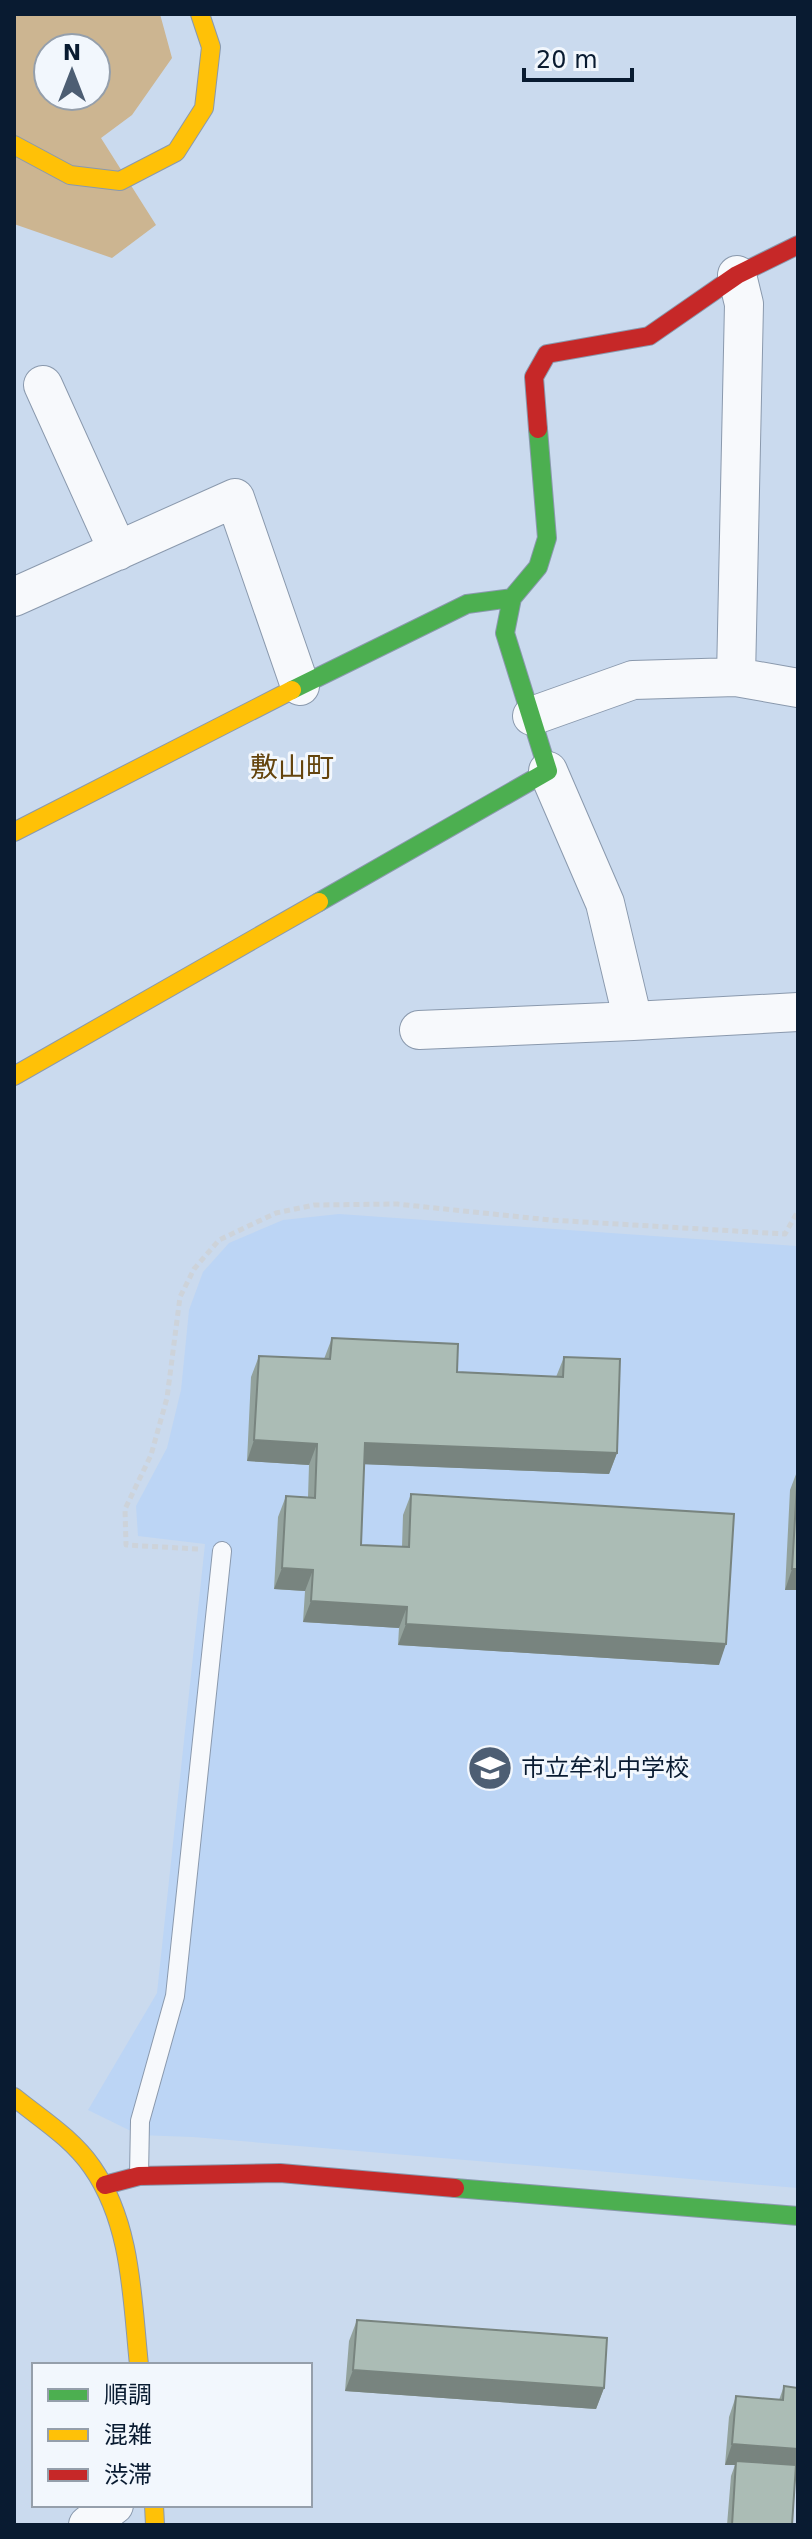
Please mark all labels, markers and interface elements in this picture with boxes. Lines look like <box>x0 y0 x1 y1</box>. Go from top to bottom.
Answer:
north arrow <box>32 32 112 112</box>
scale bar <box>524 32 632 82</box>
text: N <box>63 40 81 65</box>
text: 20 m <box>536 46 598 74</box>
district label: 敷山町 <box>250 751 334 784</box>
school or university icon: 市立牟礼中学校 <box>466 1744 514 1792</box>
place label: 市立牟礼中学校 <box>521 1754 689 1782</box>
legend <box>32 2363 312 2507</box>
text: 順調 <box>104 2381 152 2409</box>
text: 混雑 <box>104 2421 152 2449</box>
text: 渋滞 <box>104 2461 152 2489</box>

